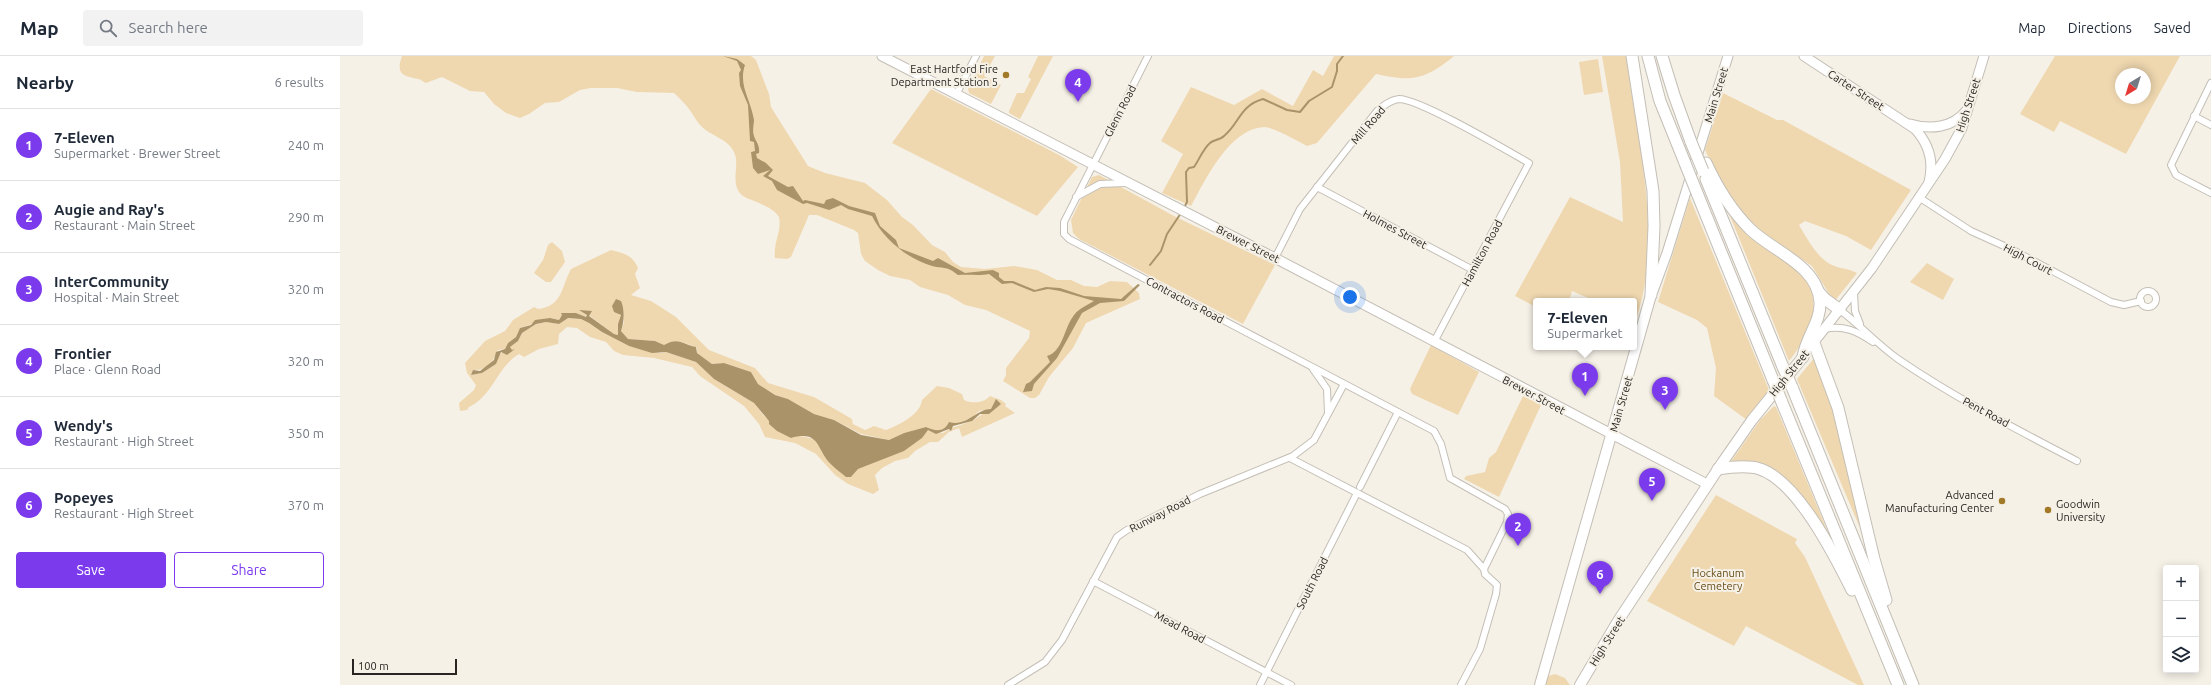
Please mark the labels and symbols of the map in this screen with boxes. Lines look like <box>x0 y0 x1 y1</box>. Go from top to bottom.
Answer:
place label: East Hartford Fire Department Station 5 <box>891 63 998 88</box>
street label: Main Street <box>1702 65 1730 124</box>
street label: Carter Street <box>1826 67 1887 113</box>
north arrow <box>2115 68 2151 104</box>
pin: 4 <box>1065 69 1091 102</box>
marker: East Hartford Fire Department Station 5 <box>1001 70 1011 80</box>
street label: High Street <box>1954 76 1983 134</box>
street label: Glenn Road <box>1102 83 1138 139</box>
street label: Mill Road <box>1348 104 1388 146</box>
street label: Holmes Street <box>1361 207 1430 251</box>
street label: Hamilton Road <box>1460 218 1504 288</box>
street label: Brewer Street <box>1214 223 1282 265</box>
street label: High Court <box>2002 241 2055 277</box>
street label: Contractors Road <box>1144 274 1226 326</box>
your location <box>1340 287 1360 307</box>
street label: High Street <box>1767 347 1812 399</box>
pin: 1 <box>1572 363 1598 396</box>
street label: Brewer Street <box>1501 373 1568 417</box>
street label: Main Street <box>1607 374 1635 433</box>
pin: 3 <box>1652 377 1678 410</box>
street label: Pent Road <box>1961 395 2011 429</box>
pin: 5 <box>1639 468 1665 501</box>
place label: Advanced Manufacturing Center <box>1885 489 1995 514</box>
street label: Runway Road <box>1128 494 1192 534</box>
marker: Advanced Manufacturing Center <box>1997 496 2007 506</box>
place label: Goodwin University <box>2056 498 2106 523</box>
marker: Goodwin University <box>2043 505 2053 515</box>
pin: 2 <box>1505 513 1531 546</box>
street label: South Road <box>1294 555 1330 611</box>
pin: 6 <box>1587 561 1613 594</box>
park label: Hockanum Cemetery <box>1692 567 1744 592</box>
street label: Mead Road <box>1153 609 1207 645</box>
street label: High Street <box>1587 613 1627 668</box>
scale bar <box>352 657 457 676</box>

